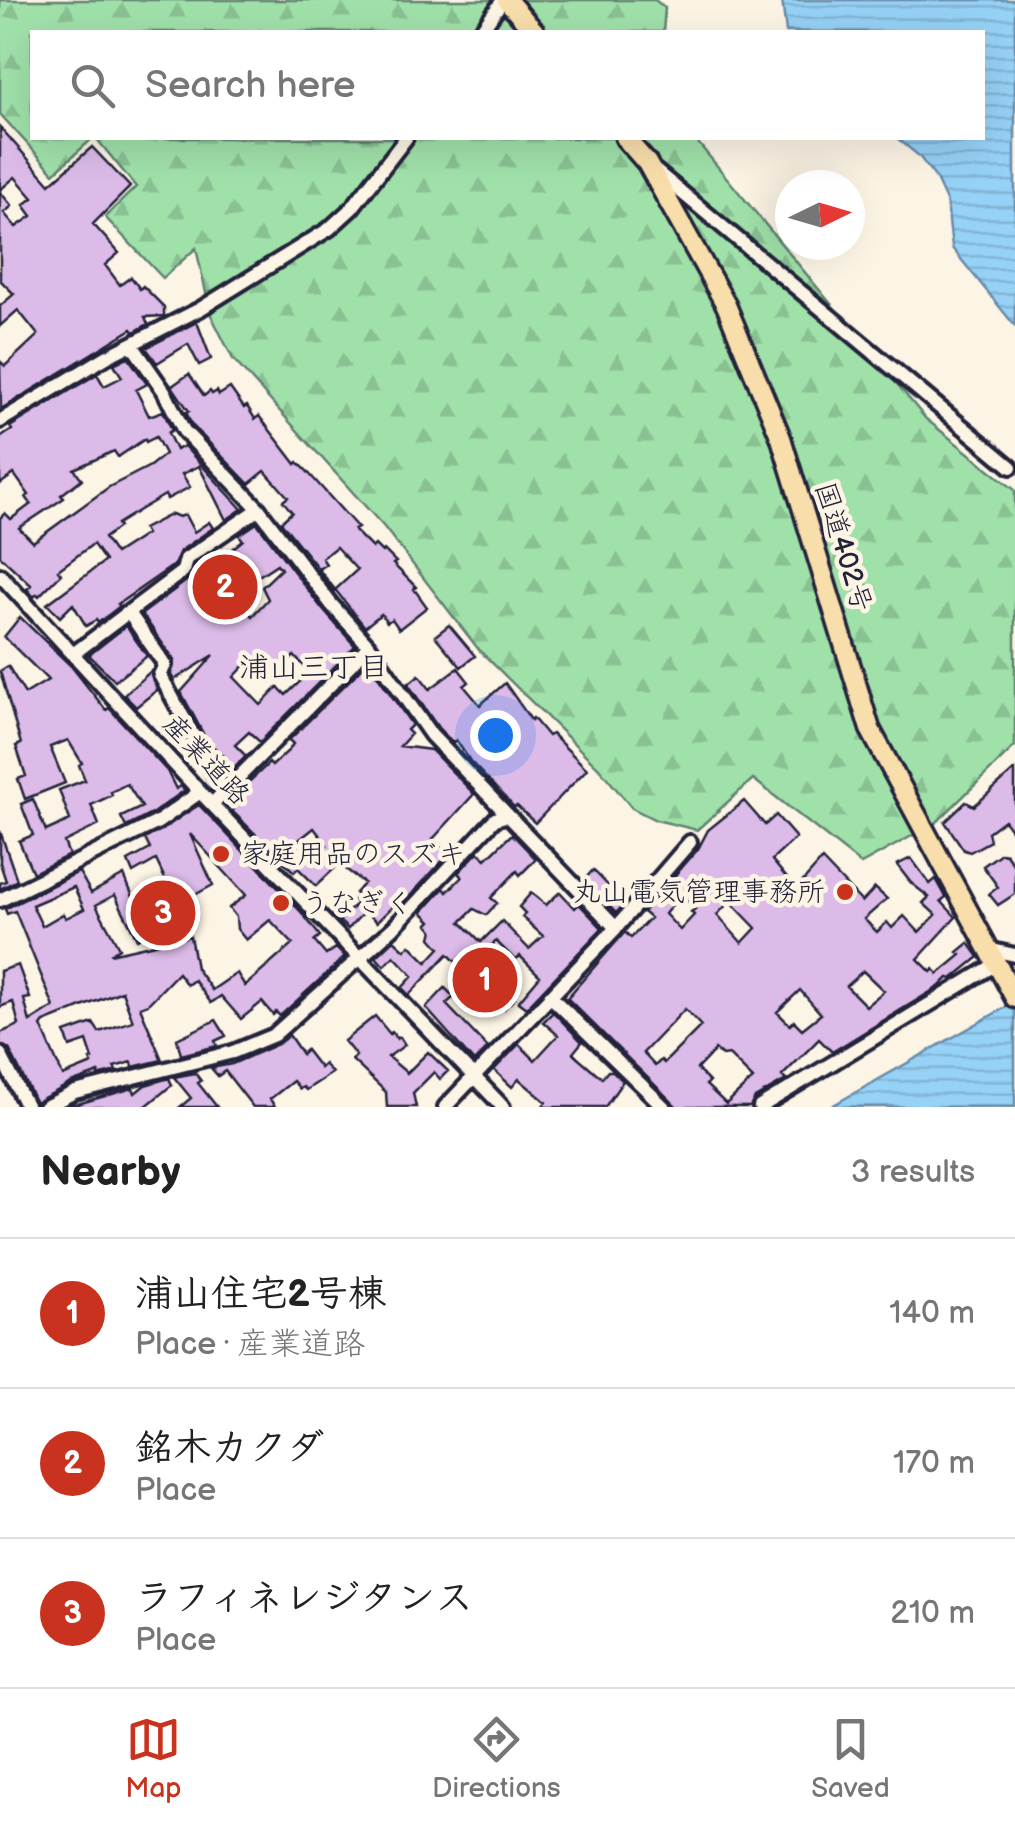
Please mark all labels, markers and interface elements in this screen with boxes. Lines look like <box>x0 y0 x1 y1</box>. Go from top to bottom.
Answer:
search box <box>30 30 985 140</box>
icon: search <box>65 58 120 113</box>
text: Search here <box>145 63 356 108</box>
north arrow <box>775 170 865 260</box>
street label: 国道402号 <box>808 478 878 616</box>
pin: 2 <box>192 550 258 624</box>
district label: 浦山三丁目 <box>239 650 389 686</box>
street label: 産業道路 <box>156 708 256 812</box>
your location <box>470 710 521 761</box>
place label: 家庭用品のスズキ <box>241 838 466 871</box>
marker: 家庭用品のスズキ <box>210 843 232 865</box>
pin: 3 <box>130 876 196 950</box>
place label: 丸山電気管理事務所 <box>573 876 825 909</box>
marker: 丸山電気管理事務所 <box>834 881 856 903</box>
place label: うなぎく <box>301 887 413 920</box>
marker: うなぎく <box>270 892 292 914</box>
pin: 1 <box>452 942 518 1018</box>
text: Nearby <box>40 1147 180 1198</box>
text: 3 results <box>851 1153 975 1192</box>
text: 浦山住宅2号棟 <box>135 1272 386 1317</box>
text: 1 <box>66 1294 79 1333</box>
text: 140 m <box>889 1294 975 1333</box>
text: Place · 産業道路 <box>135 1325 365 1364</box>
text: 銘木カクダ <box>135 1426 324 1471</box>
text: 2 <box>63 1444 82 1483</box>
text: 170 m <box>893 1444 975 1483</box>
text: Place <box>135 1471 216 1510</box>
text: ラフィネレジタンス <box>135 1576 473 1621</box>
text: 3 <box>63 1594 82 1633</box>
text: 210 m <box>890 1594 975 1633</box>
text: Place <box>135 1621 216 1660</box>
tab: Map <box>125 1712 182 1805</box>
tab: Directions <box>432 1712 561 1805</box>
tab: Saved <box>811 1712 890 1805</box>

